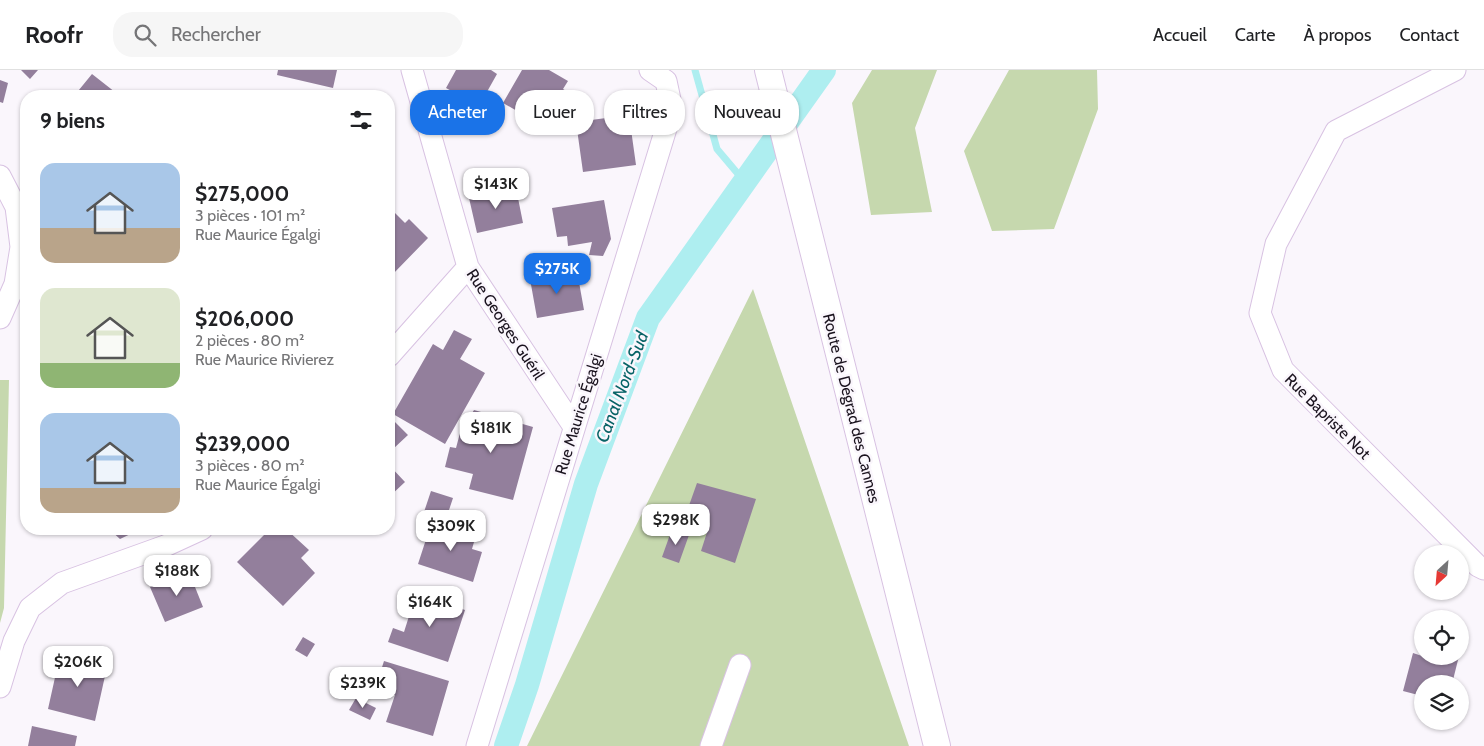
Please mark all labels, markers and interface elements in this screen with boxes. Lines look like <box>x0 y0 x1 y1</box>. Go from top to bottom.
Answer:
search box <box>113 12 463 57</box>
text: Roofr <box>25 20 83 49</box>
icon: search <box>131 21 159 49</box>
text: Rechercher <box>171 23 261 46</box>
text: Accueil <box>1153 24 1207 46</box>
text: Carte <box>1235 24 1275 46</box>
text: À propos <box>1303 24 1371 46</box>
text: Contact <box>1399 24 1459 46</box>
chip: Acheter <box>410 90 505 135</box>
chip: Louer <box>515 90 594 135</box>
chip: Filtres <box>604 90 685 135</box>
chip: Nouveau <box>695 90 799 135</box>
icon: filters <box>347 106 375 134</box>
text: 9 biens <box>40 108 105 133</box>
pin: $143K <box>461 168 531 210</box>
text: $143K <box>474 174 518 193</box>
text: $275,000 <box>195 181 289 206</box>
icon: home <box>80 183 140 243</box>
text: 3 pièces · 101 m² <box>195 206 305 225</box>
text: Rue Maurice Égalgi <box>195 225 321 244</box>
pin: $275K <box>522 252 592 295</box>
text: $275K <box>535 259 579 278</box>
street label: Rue Georges Guéril <box>463 265 549 383</box>
text: $206,000 <box>195 306 294 331</box>
icon: home <box>80 308 140 368</box>
street label: Route de Dégrad des Cannes <box>819 311 884 505</box>
water label: Canal Nord-Sud <box>591 328 653 446</box>
text: 2 pièces · 80 m² <box>195 331 304 350</box>
text: Rue Maurice Rivierez <box>195 350 334 369</box>
street label: Rue Maurice Égalgi <box>551 351 606 477</box>
street label: Rue Bapriste Not <box>1281 370 1375 463</box>
pin: $181K <box>456 412 526 454</box>
text: $181K <box>471 418 511 437</box>
text: $239,000 <box>195 431 290 456</box>
icon: home <box>80 433 140 493</box>
text: 3 pièces · 80 m² <box>195 456 305 475</box>
text: Rue Maurice Égalgi <box>195 475 321 494</box>
pin: $298K <box>641 504 711 546</box>
pin: $309K <box>416 510 486 552</box>
text: $298K <box>653 510 699 529</box>
text: $309K <box>427 516 475 535</box>
north arrow <box>1414 545 1469 600</box>
map controls <box>1414 545 1469 730</box>
pin: $188K <box>142 554 212 597</box>
text: $188K <box>155 561 199 580</box>
pin: $164K <box>395 586 465 628</box>
text: $164K <box>408 592 452 611</box>
button: locate <box>1414 610 1469 665</box>
pin: $206K <box>43 646 113 688</box>
text: $206K <box>54 652 102 671</box>
pin: $239K <box>328 666 398 709</box>
text: $239K <box>340 673 386 692</box>
button: layers <box>1414 675 1469 730</box>

